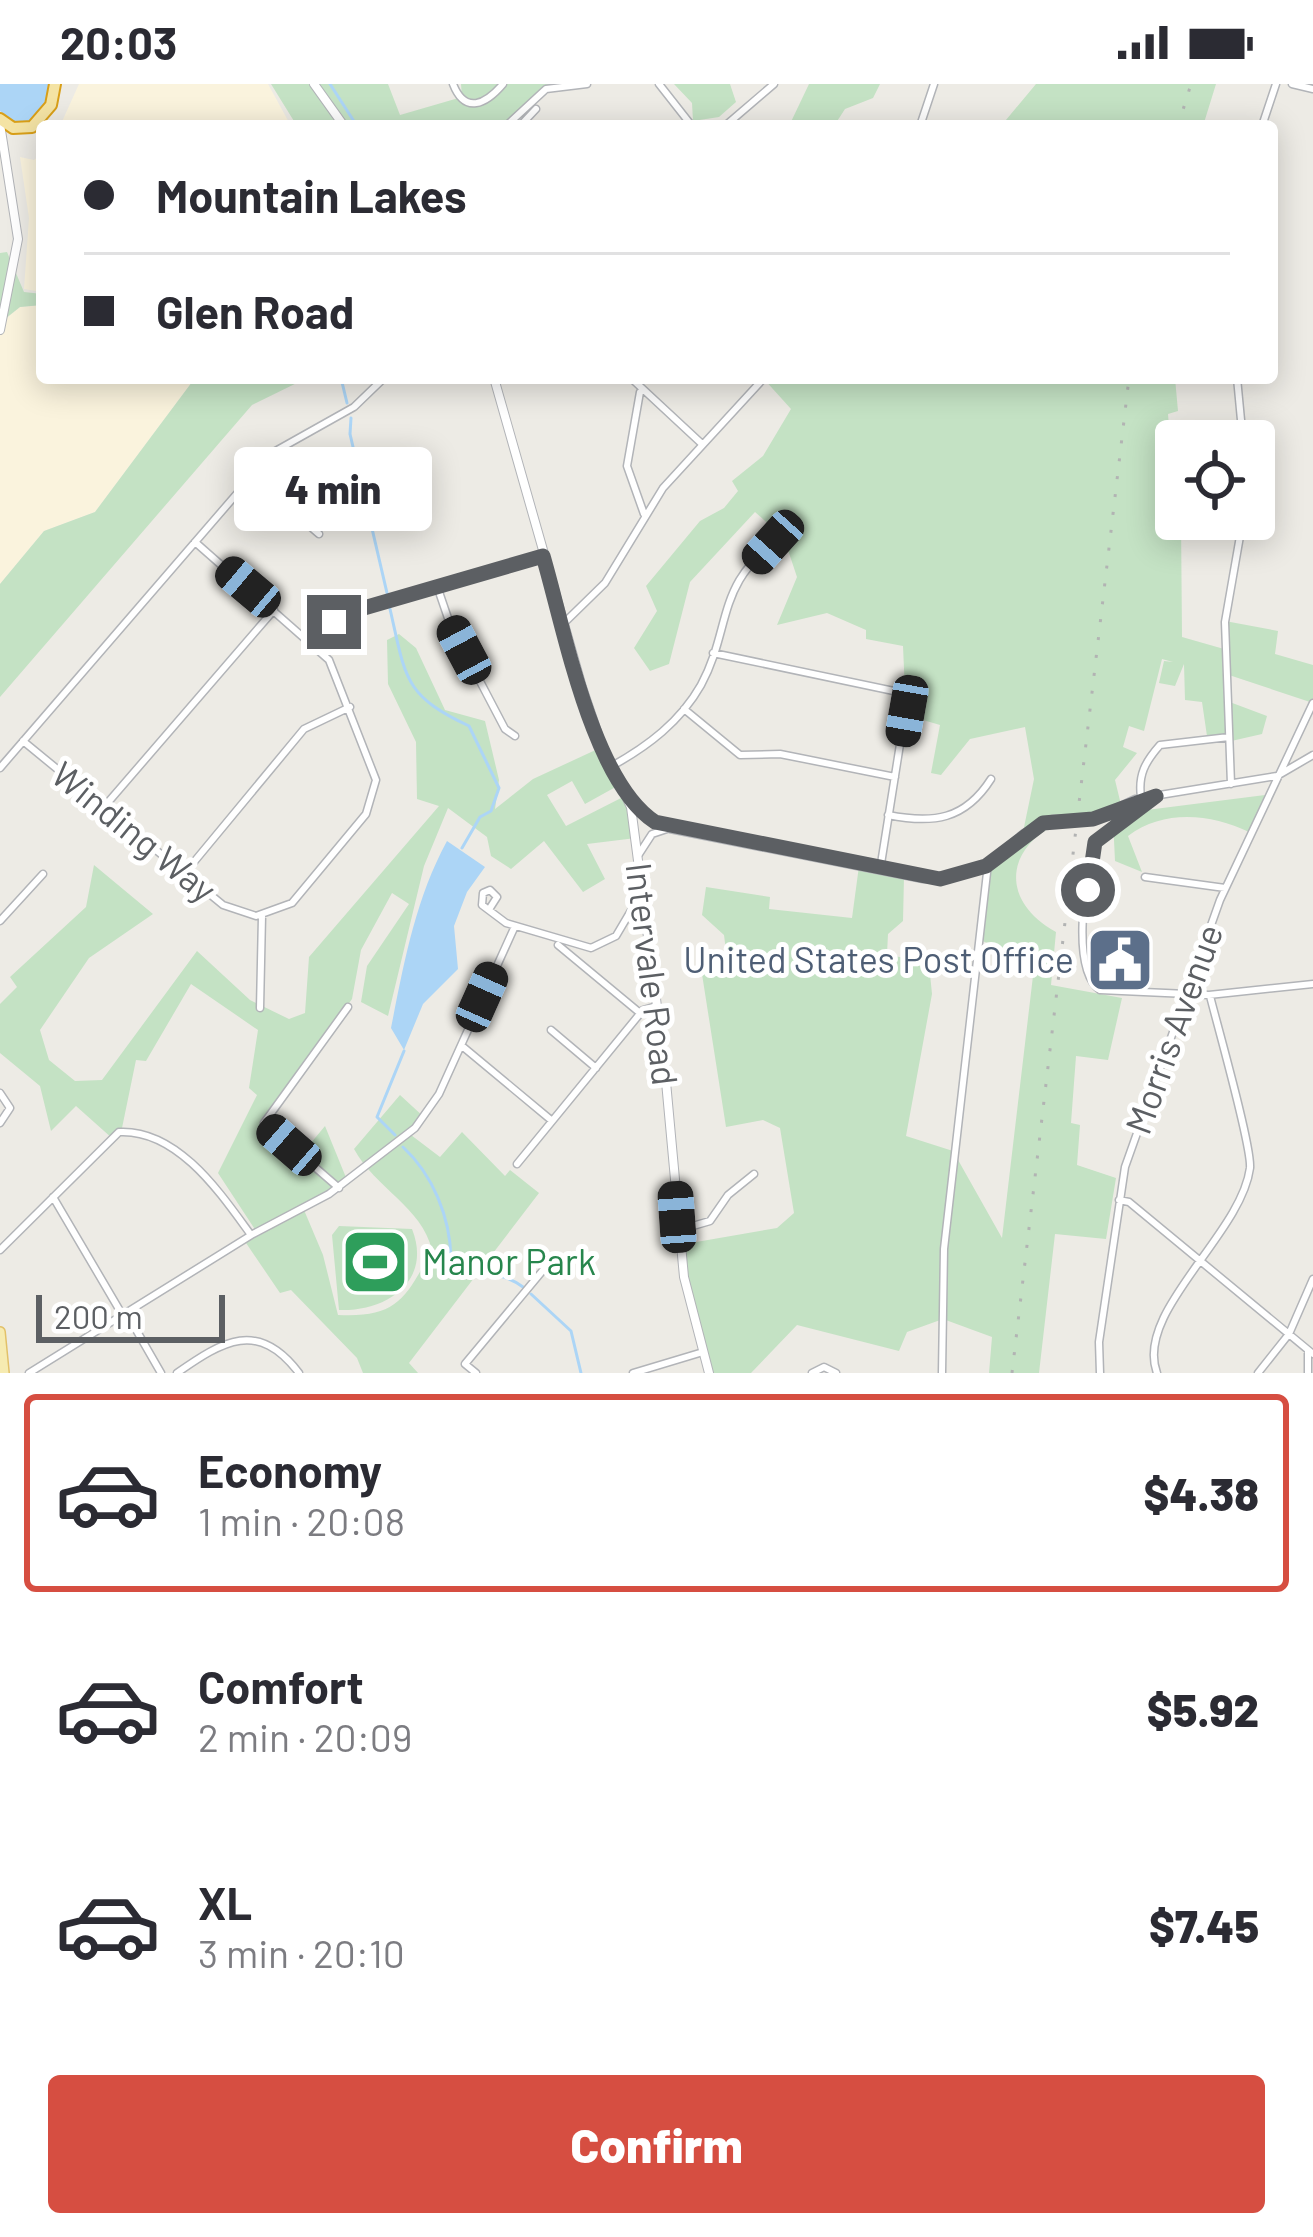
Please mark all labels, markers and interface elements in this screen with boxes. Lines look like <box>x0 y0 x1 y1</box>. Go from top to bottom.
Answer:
text: 20:03 <box>60 15 177 69</box>
text: Mountain Lakes <box>156 168 467 222</box>
text: Glen Road <box>156 284 354 338</box>
map controls <box>1155 420 1275 540</box>
button: locate <box>1155 420 1275 540</box>
callout: 4 min <box>235 448 433 532</box>
text: 4 min <box>285 465 381 512</box>
car <box>736 503 810 581</box>
car <box>209 550 287 624</box>
route end <box>307 595 361 649</box>
car <box>431 610 497 690</box>
car <box>883 672 931 750</box>
street label: Winding Way <box>44 751 226 910</box>
street label: Intervale Road <box>619 860 688 1088</box>
route start <box>1061 863 1115 917</box>
street label: Morris Avenue <box>1115 918 1230 1139</box>
public building icon: United States Post Office <box>1085 925 1155 995</box>
place label: United States Post Office <box>683 937 1074 980</box>
car <box>451 957 513 1037</box>
car <box>250 1108 328 1182</box>
car <box>657 1180 697 1254</box>
sports icon: Manor Park <box>340 1227 410 1297</box>
place label: Manor Park <box>422 1239 596 1282</box>
scale bar <box>36 1289 225 1342</box>
text: 200 m <box>54 1296 143 1336</box>
icon: car <box>54 1439 162 1547</box>
text: Economy <box>198 1443 382 1497</box>
text: $4.38 <box>1144 1466 1259 1520</box>
text: 1 min · 20:08 <box>198 1497 405 1544</box>
icon: car <box>54 1655 162 1763</box>
text: Comfort <box>198 1659 364 1713</box>
text: $5.92 <box>1147 1682 1259 1736</box>
text: 2 min · 20:09 <box>198 1713 412 1760</box>
icon: car <box>54 1871 162 1979</box>
text: XL <box>198 1875 252 1929</box>
text: $7.45 <box>1149 1898 1259 1952</box>
text: 3 min · 20:10 <box>198 1929 405 1976</box>
button: Confirm <box>48 2075 1265 2213</box>

